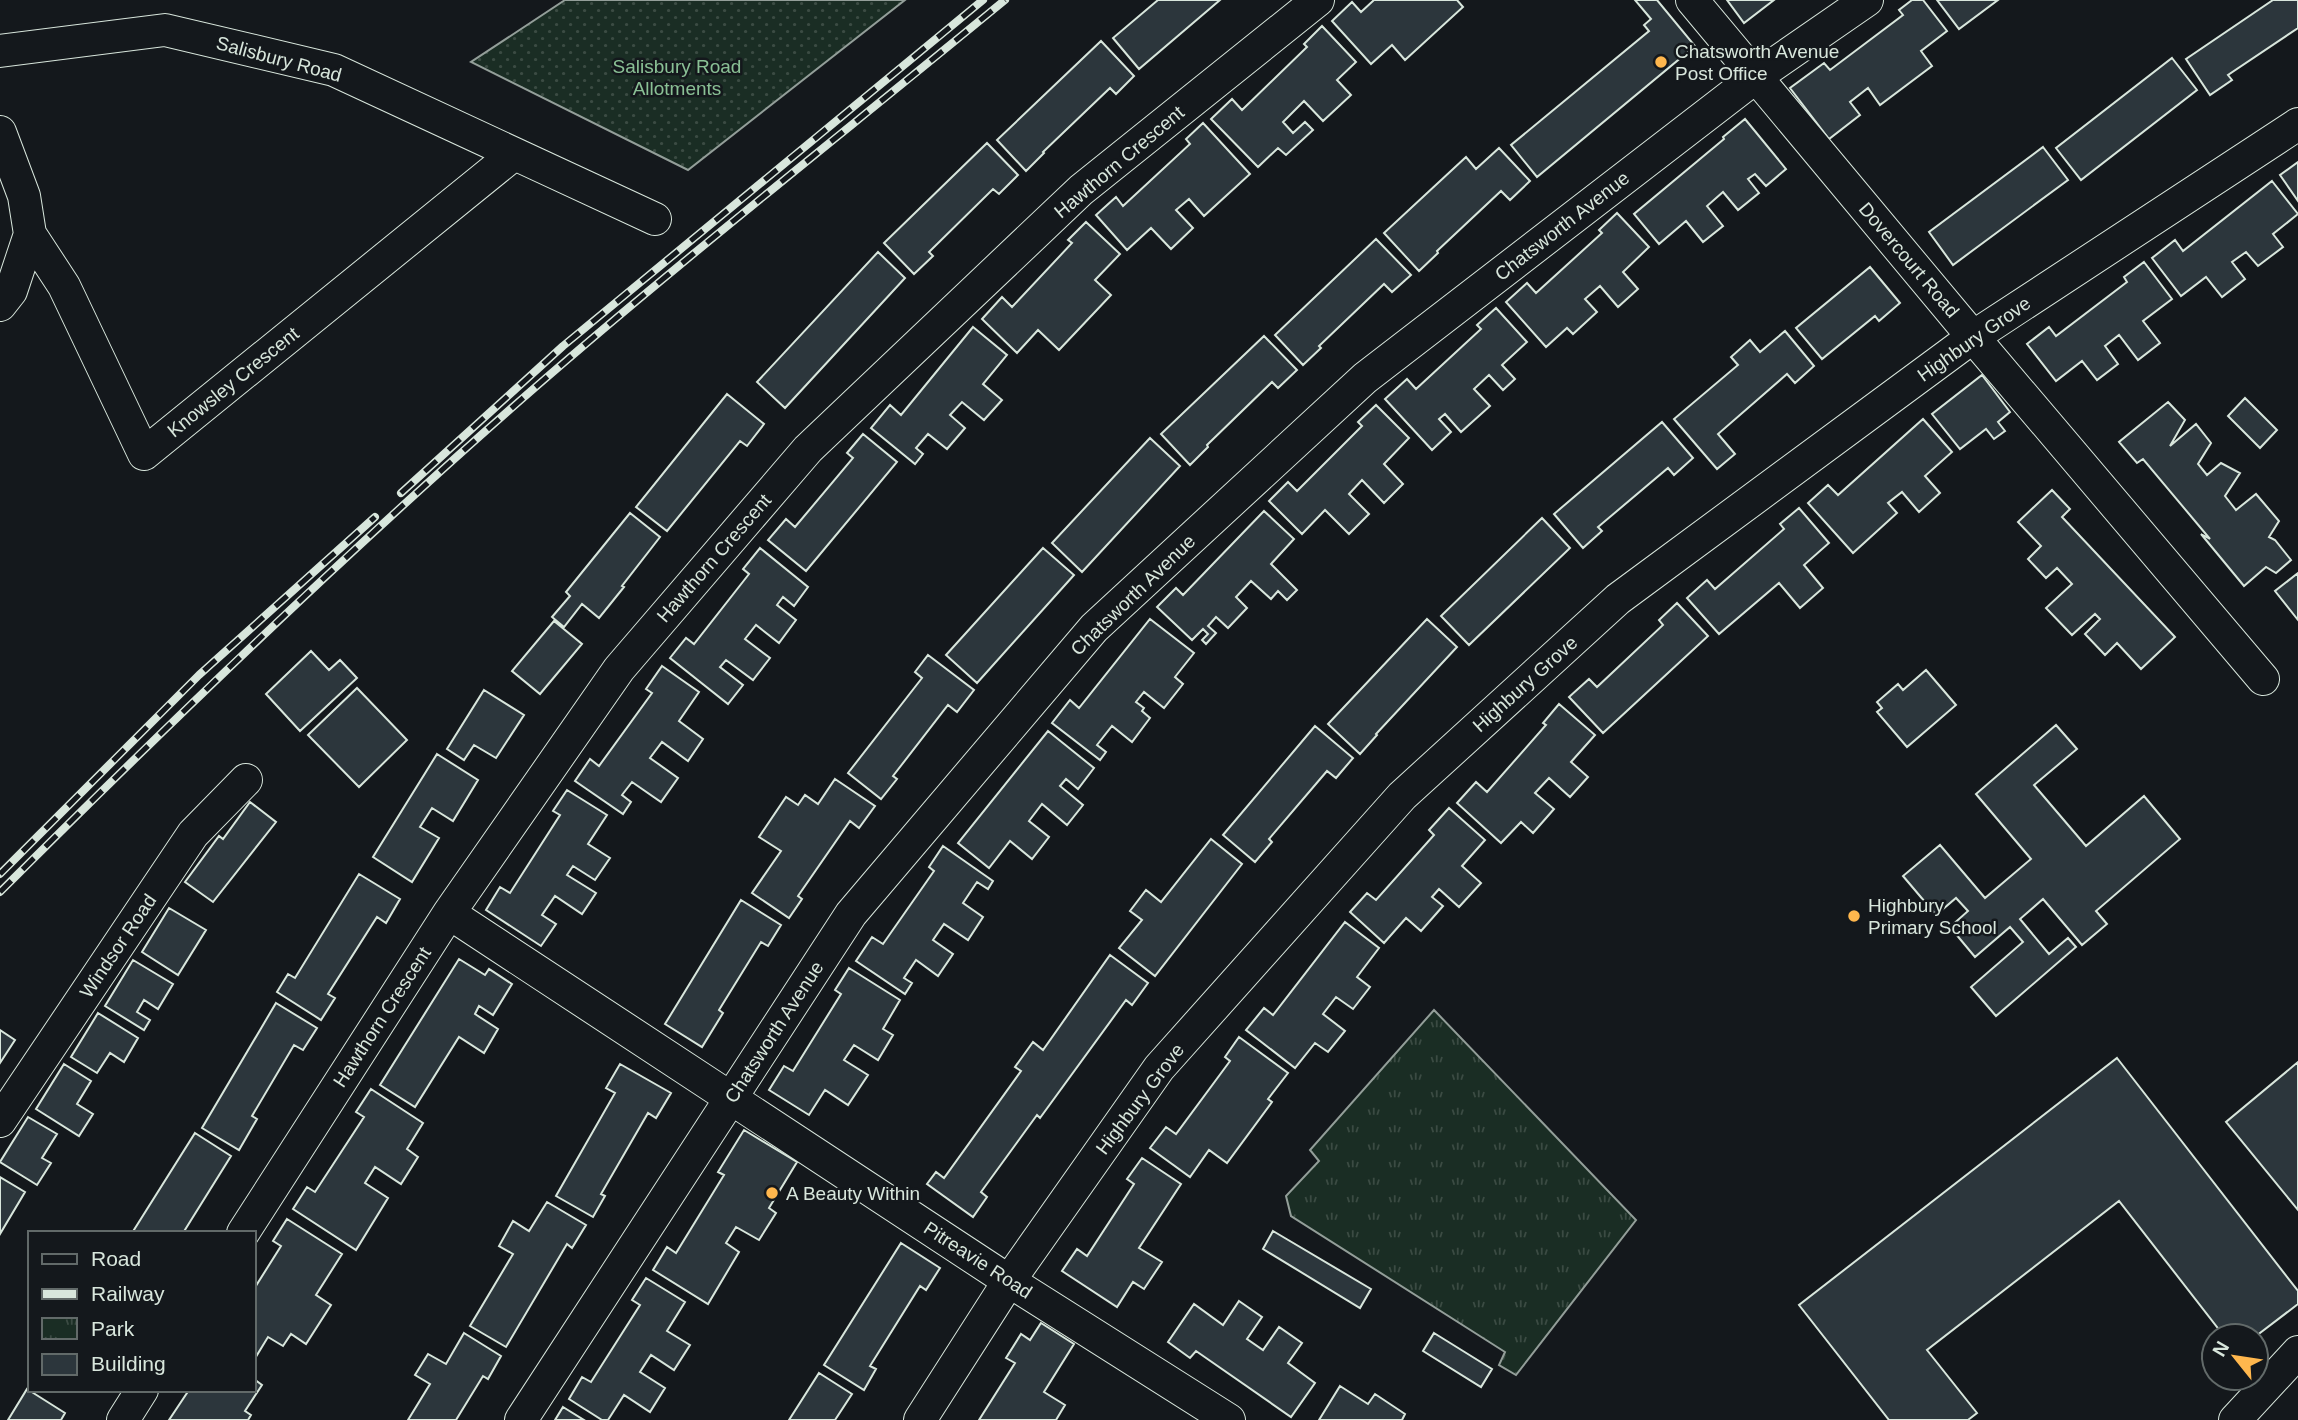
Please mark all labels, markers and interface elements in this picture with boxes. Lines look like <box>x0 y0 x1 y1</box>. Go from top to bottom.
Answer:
street label: Salisbury Road <box>214 32 344 86</box>
place label: Chatsworth Avenue Post Office <box>1675 41 1839 84</box>
marker: Chatsworth Avenue Post Office <box>1653 54 1669 70</box>
park label: Salisbury Road Allotments <box>613 56 741 99</box>
street label: Hawthorn Crescent <box>1050 101 1189 222</box>
street label: Chatsworth Avenue <box>1491 167 1633 285</box>
street label: Dovercourt Road <box>1855 198 1963 322</box>
street label: Highbury Grove <box>1913 292 2035 386</box>
street label: Knowsley Crescent <box>163 322 303 441</box>
street label: Hawthorn Crescent <box>653 489 776 626</box>
street label: Chatsworth Avenue <box>1067 530 1199 660</box>
street label: Highbury Grove <box>1469 632 1581 736</box>
street label: Windsor Road <box>76 890 160 1002</box>
place label: Highbury Primary School <box>1868 895 1997 938</box>
marker: Highbury Primary School <box>1846 908 1862 924</box>
street label: Hawthorn Crescent <box>329 942 435 1091</box>
street label: Chatsworth Avenue <box>720 957 828 1107</box>
street label: Highbury Grove <box>1092 1040 1188 1158</box>
place label: A Beauty Within <box>786 1183 920 1204</box>
marker: A Beauty Within <box>764 1185 780 1201</box>
street label: Pitreavie Road <box>920 1217 1036 1303</box>
legend <box>28 1231 256 1392</box>
text: Road <box>91 1247 141 1270</box>
text: Railway <box>91 1282 165 1305</box>
text: Park <box>91 1317 135 1340</box>
north arrow <box>2200 1322 2270 1392</box>
text: N <box>2208 1338 2233 1360</box>
text: Building <box>91 1352 166 1375</box>

